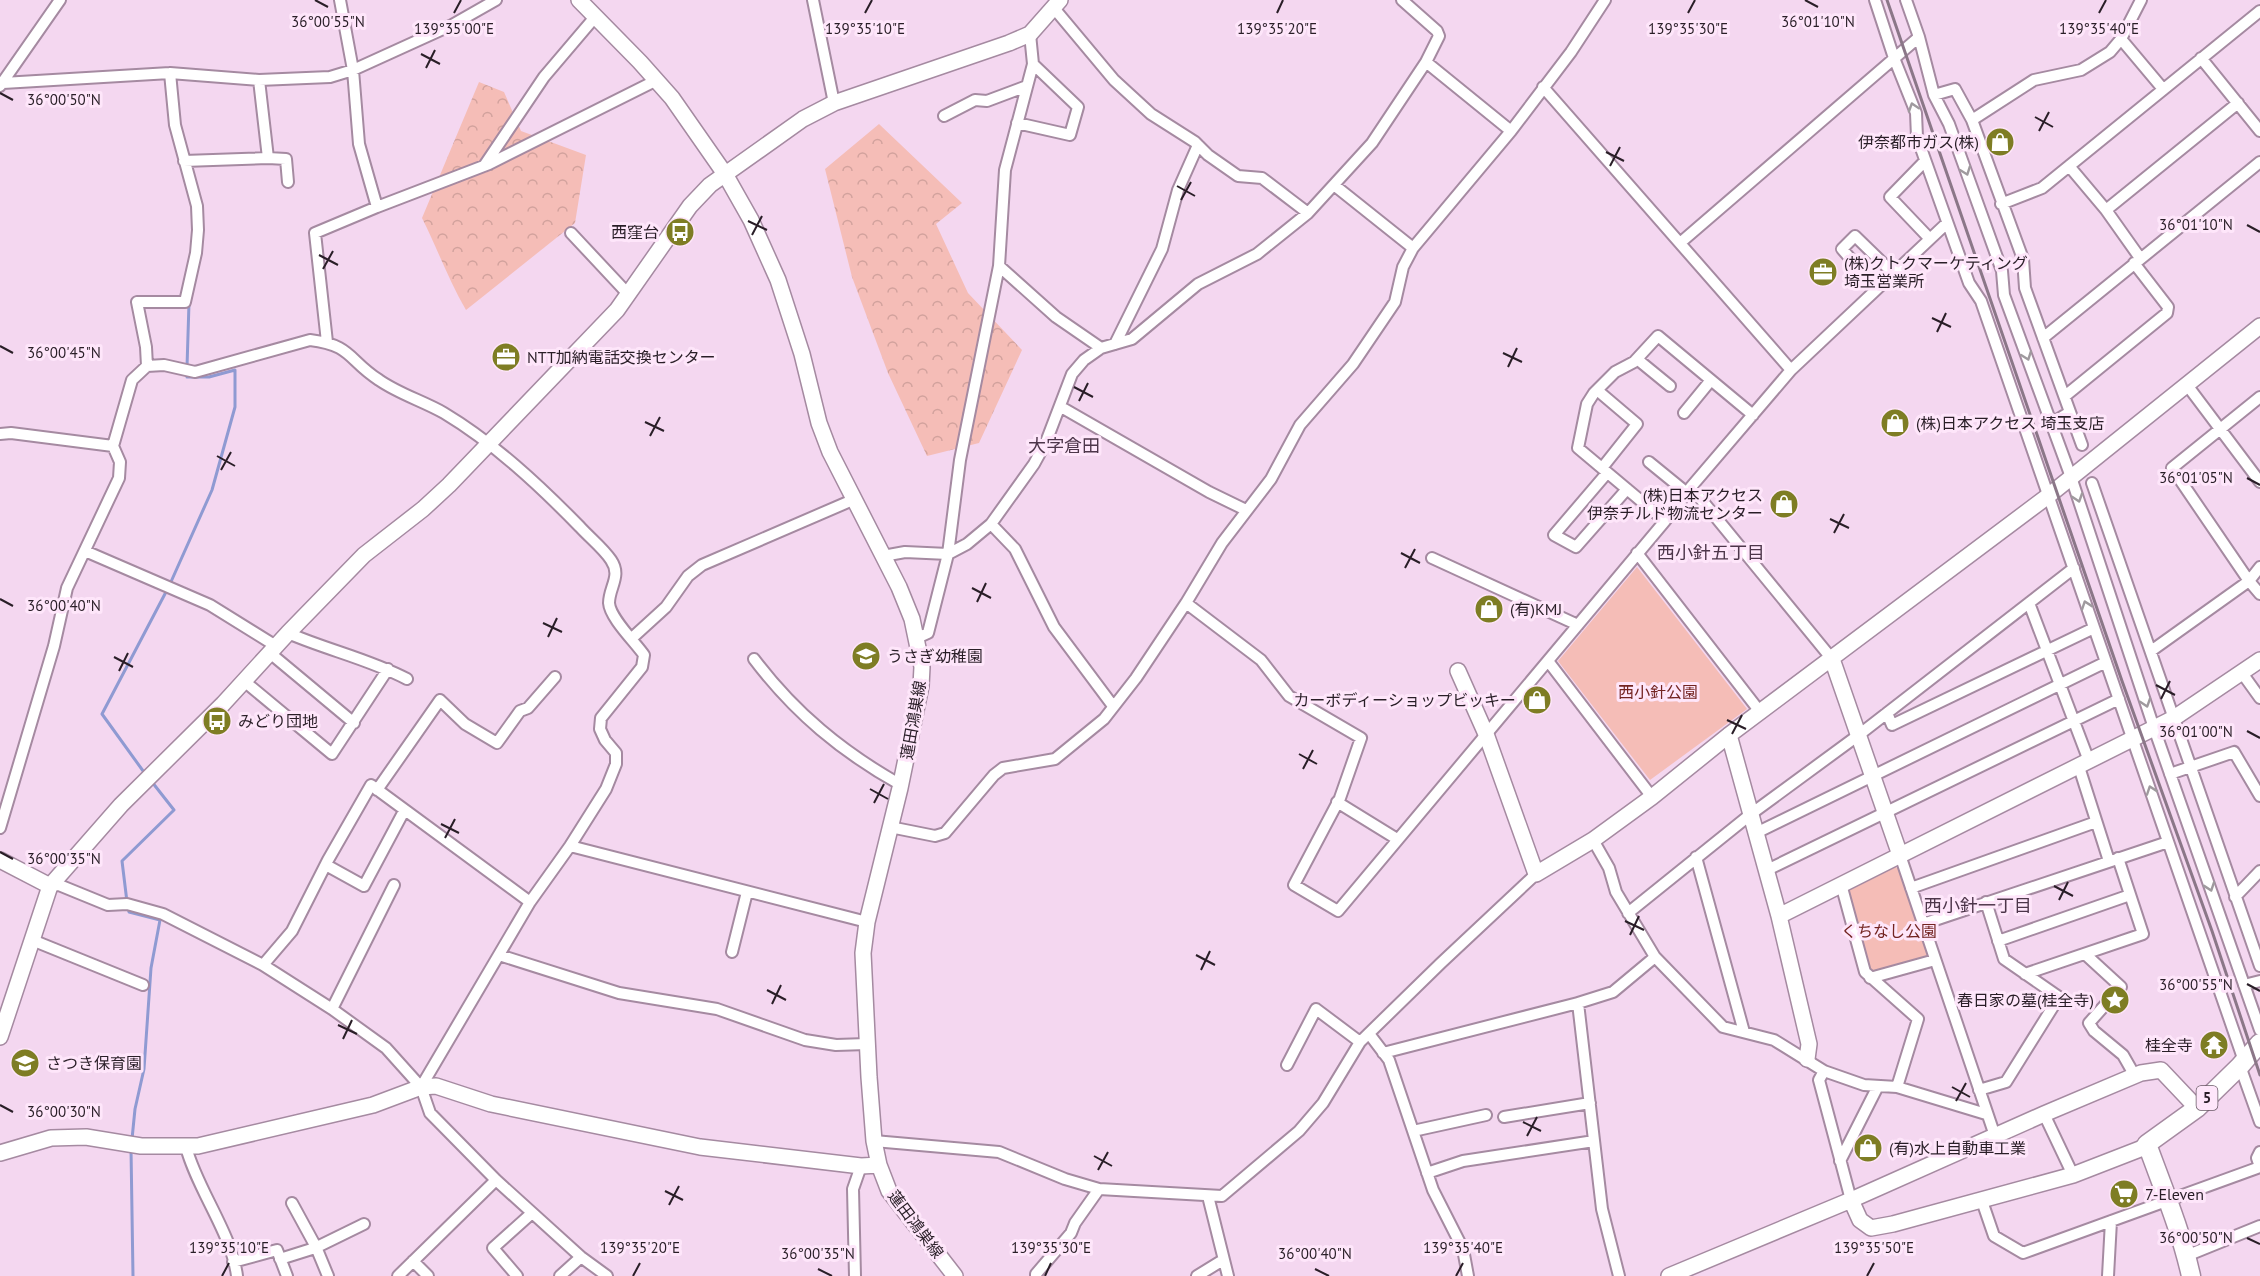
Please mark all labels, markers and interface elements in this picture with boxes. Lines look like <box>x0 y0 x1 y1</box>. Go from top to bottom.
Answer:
text: 36°00'55"N <box>291 12 365 31</box>
text: 36°01'10"N <box>1781 12 1855 31</box>
text: 139°35'00"E <box>414 19 494 38</box>
text: 139°35'10"E <box>825 19 905 38</box>
text: 139°35'20"E <box>1237 19 1317 38</box>
text: 139°35'30"E <box>1648 19 1728 38</box>
text: 139°35'40"E <box>2059 19 2139 38</box>
text: 36°00'50"N <box>27 90 101 109</box>
one-way arrow <box>1908 102 1920 113</box>
shop icon: 伊奈都市ガス(株) <box>1984 126 2016 158</box>
place label: 伊奈都市ガス(株) <box>1858 132 1979 152</box>
one-way arrow <box>1959 165 1972 176</box>
text: 36°01'10"N <box>2159 215 2233 234</box>
bus stop icon: 西窪台 <box>664 216 696 248</box>
place label: 西窪台 <box>611 222 659 242</box>
place label: (株)クトクマーケティング 埼玉営業所 <box>1844 253 2028 291</box>
office icon: (株)クトクマーケティング 埼玉営業所 <box>1807 256 1839 288</box>
office icon: NTT加納電話交換センター <box>490 341 522 373</box>
text: 36°00'45"N <box>27 343 101 362</box>
place label: NTT加納電話交換センター <box>527 347 716 367</box>
one-way arrow <box>2019 350 2032 360</box>
shop icon: (株)日本アクセス 埼玉支店 <box>1879 407 1911 439</box>
place label: (株)日本アクセス 埼玉支店 <box>1916 413 2104 433</box>
district label: 大字倉田 <box>1028 434 1100 457</box>
text: 36°01'05"N <box>2159 468 2233 487</box>
place label: (株)日本アクセス 伊奈チルド物流センター <box>1587 485 1763 523</box>
shop icon: (株)日本アクセス 伊奈チルド物流センター <box>1768 488 1800 520</box>
one-way arrow <box>2070 492 2083 503</box>
district label: 西小針五丁目 <box>1657 541 1765 564</box>
shop icon: (有)KMJ <box>1473 593 1505 625</box>
text: 36°00'40"N <box>27 596 101 615</box>
place label: (有)KMJ <box>1510 599 1562 619</box>
one-way arrow <box>2081 600 2094 610</box>
school or university icon: うさぎ幼稚園 <box>850 640 882 672</box>
place label: うさぎ幼稚園 <box>887 646 983 666</box>
street label: 蓮田鴻巣線 <box>896 679 930 761</box>
park label: 西小針公園 <box>1618 682 1698 702</box>
shop icon: カーボディーショップビッキー <box>1521 684 1553 716</box>
place label: カーボディーショップビッキー <box>1293 690 1516 710</box>
one-way arrow <box>2139 697 2151 708</box>
bus stop icon: みどり団地 <box>201 705 233 737</box>
place label: みどり団地 <box>238 711 318 731</box>
text: 36°01'00"N <box>2159 722 2233 741</box>
one-way arrow <box>2145 785 2158 796</box>
text: 36°00'35"N <box>27 849 101 868</box>
one-way arrow <box>2202 881 2215 892</box>
district label: 西小針一丁目 <box>1924 894 2032 917</box>
park label: くちなし公園 <box>1841 921 1937 941</box>
text: 36°00'55"N <box>2159 975 2233 994</box>
place icon: 春日家の墓(桂全寺) <box>2099 984 2131 1016</box>
place label: 春日家の墓(桂全寺) <box>1957 990 2094 1010</box>
temple icon: 桂全寺 <box>2198 1029 2230 1061</box>
place label: 桂全寺 <box>2145 1035 2193 1055</box>
school or university icon: さつき保育園 <box>9 1047 41 1079</box>
place label: さつき保育園 <box>46 1053 142 1073</box>
road number: 5 <box>2196 1086 2218 1110</box>
text: 36°00'30"N <box>27 1102 101 1121</box>
shop icon: (有)水上自動車工業 <box>1852 1132 1884 1164</box>
place label: (有)水上自動車工業 <box>1889 1138 2026 1158</box>
supermarket icon: 7-Eleven <box>2108 1178 2140 1210</box>
place label: 7-Eleven <box>2145 1184 2204 1204</box>
street label: 蓮田鴻巣線 <box>884 1186 948 1262</box>
text: 36°00'50"N <box>2159 1228 2233 1247</box>
text: 139°35'10"E <box>189 1238 269 1257</box>
text: 139°35'20"E <box>600 1238 680 1257</box>
text: 139°35'30"E <box>1011 1238 1091 1257</box>
text: 139°35'40"E <box>1423 1238 1503 1257</box>
text: 139°35'50"E <box>1834 1238 1914 1257</box>
text: 36°00'35"N <box>781 1244 855 1263</box>
text: 36°00'40"N <box>1278 1244 1352 1263</box>

